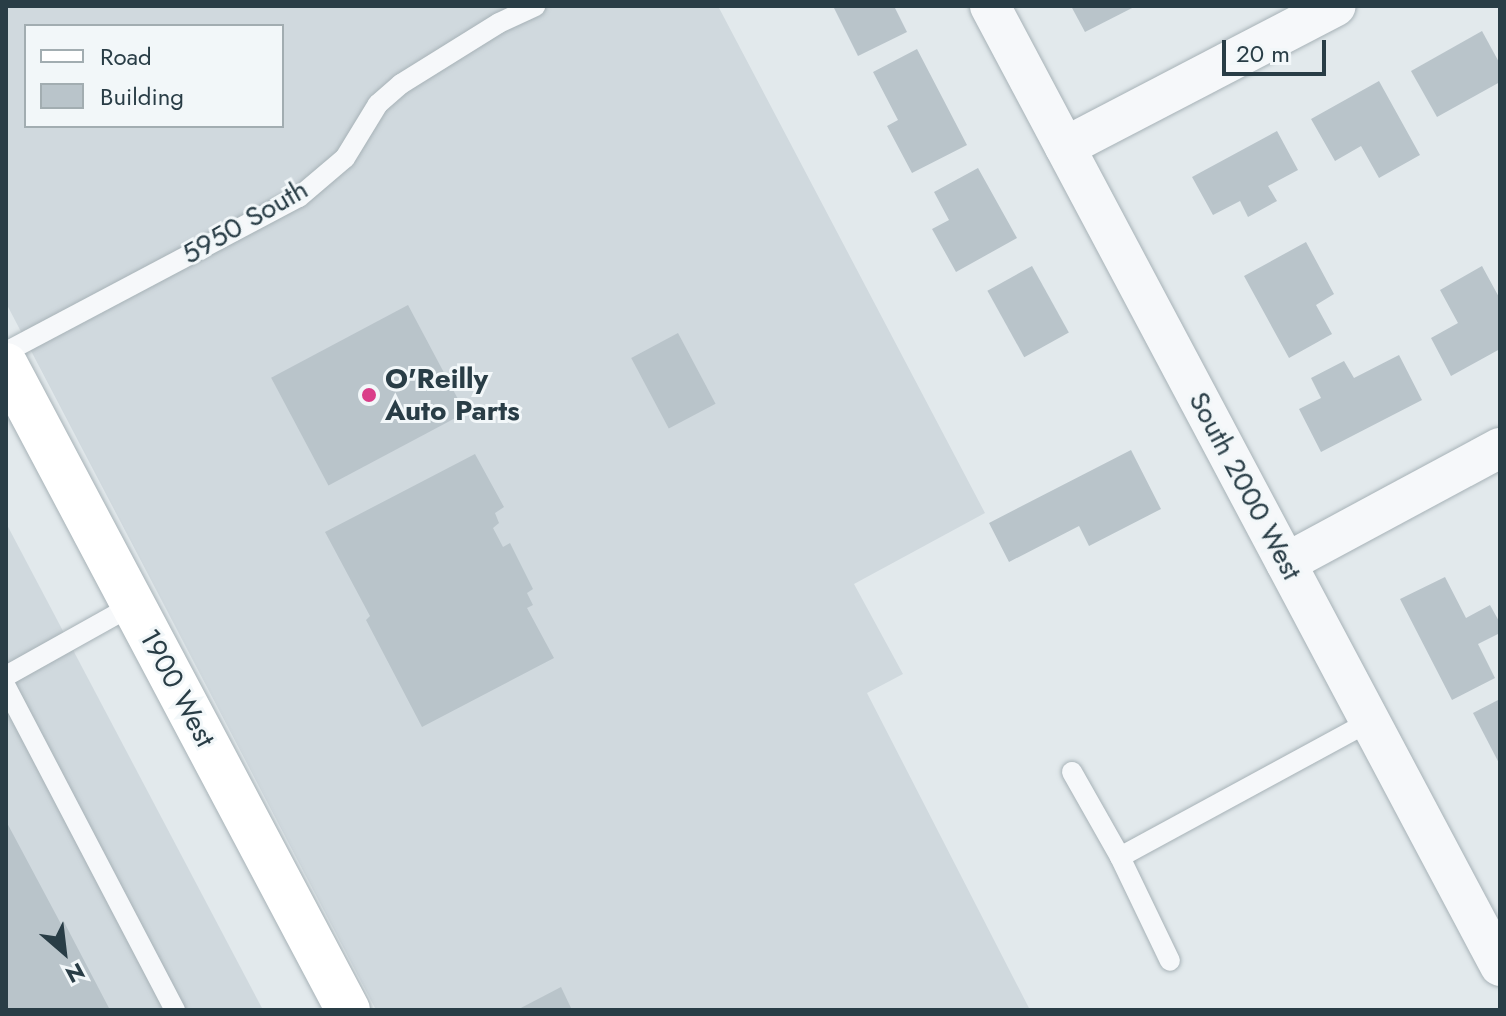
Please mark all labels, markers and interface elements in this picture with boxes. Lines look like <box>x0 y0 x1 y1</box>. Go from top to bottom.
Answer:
legend <box>24 24 284 128</box>
scale bar <box>1226 24 1330 74</box>
text: 20 m <box>1236 36 1290 71</box>
text: Road <box>100 39 152 74</box>
text: Building <box>100 79 184 114</box>
street label: 5950 South <box>176 173 314 271</box>
place label: O'Reilly Auto Parts <box>385 362 520 428</box>
marker: O'Reilly Auto Parts <box>360 386 378 404</box>
street label: South 2000 West <box>1181 386 1309 586</box>
street label: 1900 West <box>132 623 222 753</box>
north arrow <box>24 912 104 992</box>
text: N <box>60 955 90 991</box>

